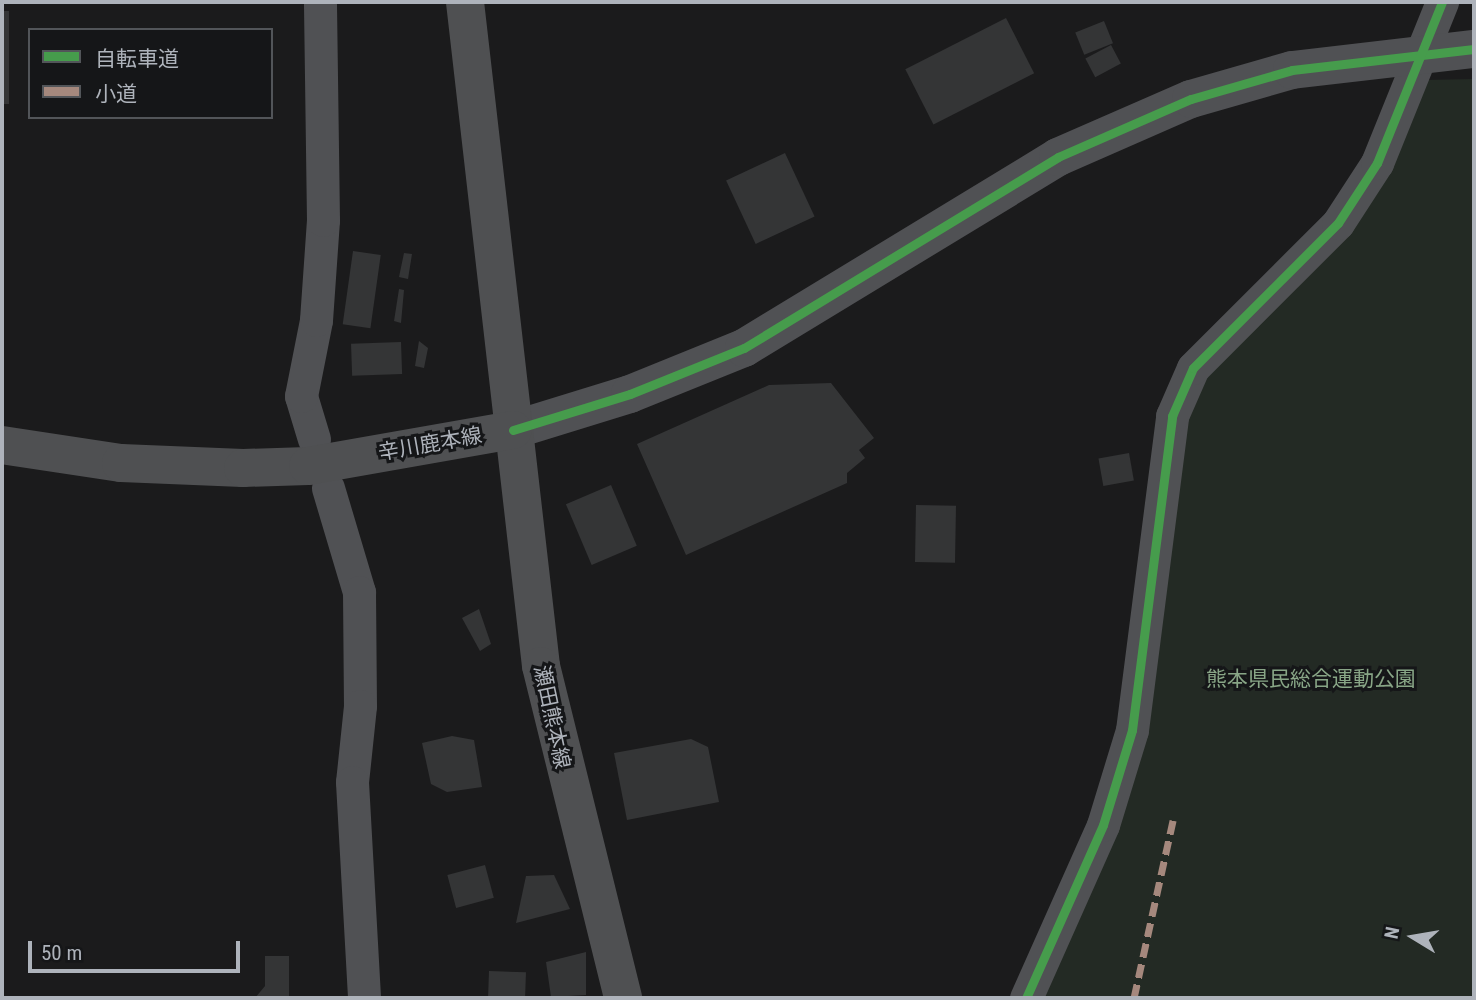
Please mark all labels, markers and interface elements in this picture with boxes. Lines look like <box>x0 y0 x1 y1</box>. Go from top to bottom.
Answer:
legend <box>28 28 273 119</box>
text: 自転車道 <box>95 47 179 71</box>
text: 小道 <box>95 82 137 106</box>
street label: 辛川鹿本線 <box>376 422 484 466</box>
street label: 瀬田熊本線 <box>529 663 575 771</box>
park label: 熊本県民総合運動公園 <box>1206 666 1416 692</box>
north arrow <box>1378 902 1448 972</box>
text: N <box>1379 925 1404 941</box>
scale bar <box>32 926 243 970</box>
text: 50 m <box>41 941 82 965</box>

